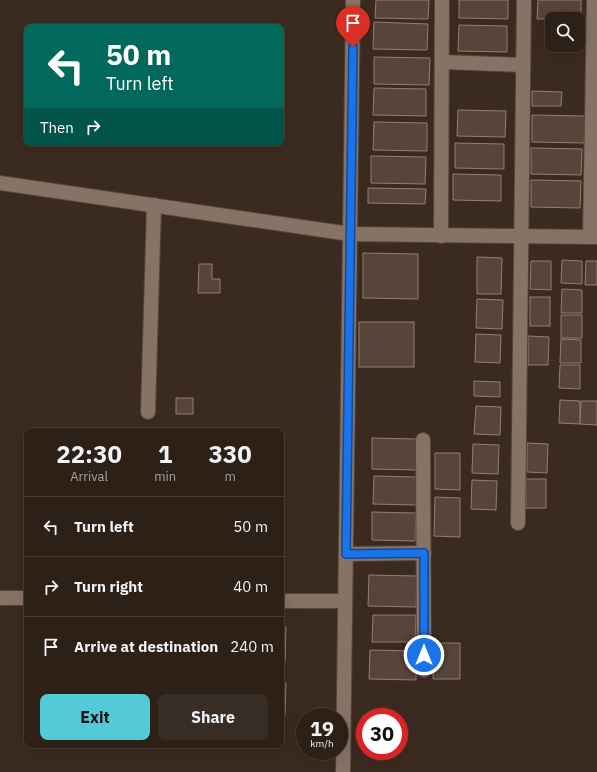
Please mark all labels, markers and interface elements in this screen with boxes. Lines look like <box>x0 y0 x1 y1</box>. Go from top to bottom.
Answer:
pin <box>336 6 370 47</box>
icon: arrive <box>342 12 364 34</box>
map controls <box>545 12 585 52</box>
button: search <box>545 12 585 52</box>
text: 50 m <box>106 36 171 73</box>
icon: left <box>40 40 92 92</box>
text: Turn left <box>106 72 174 95</box>
icon: right <box>82 116 104 138</box>
text: Then <box>40 118 74 137</box>
text: 22:30 <box>56 438 122 470</box>
text: 1 <box>158 438 172 470</box>
text: 330 <box>208 438 252 470</box>
text: Arrival <box>70 468 108 485</box>
text: min <box>154 468 176 485</box>
text: m <box>224 468 236 485</box>
icon: left <box>40 516 62 538</box>
text: Turn left <box>74 517 134 536</box>
text: 50 m <box>233 517 268 536</box>
icon: right <box>40 576 62 598</box>
text: Turn right <box>74 577 143 596</box>
text: 40 m <box>233 577 268 596</box>
position arrow <box>403 634 445 676</box>
icon: arrive <box>40 636 62 658</box>
text: Arrive at destination <box>74 637 218 656</box>
text: 240 m <box>230 637 274 656</box>
button: Exit <box>40 694 150 740</box>
button: Share <box>158 694 268 740</box>
speed limit sign: 30 <box>356 708 408 760</box>
text: 19 <box>310 715 334 742</box>
text: km/h <box>310 737 334 750</box>

